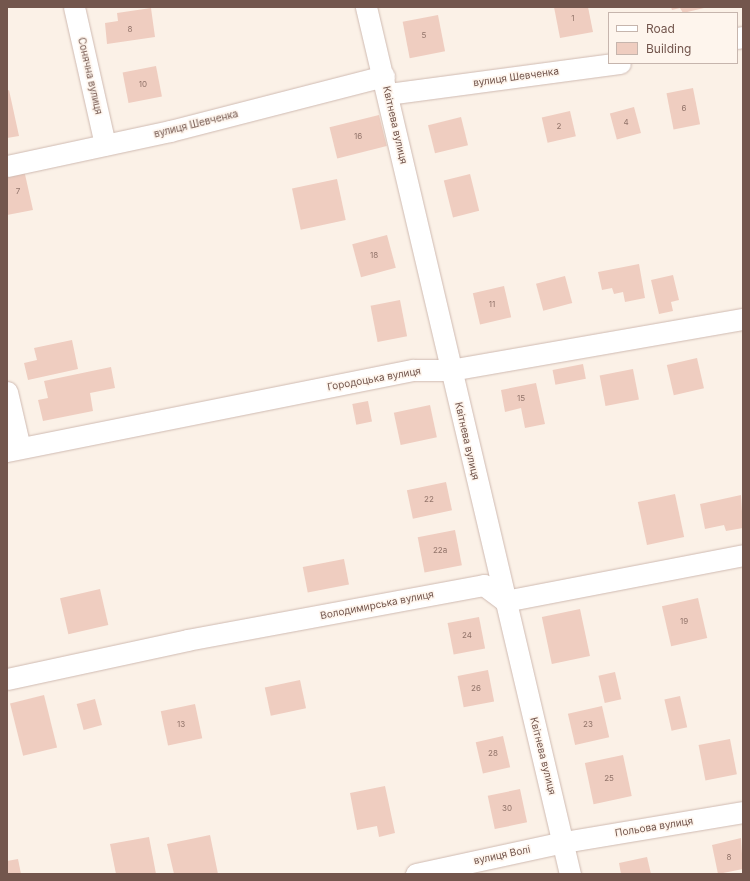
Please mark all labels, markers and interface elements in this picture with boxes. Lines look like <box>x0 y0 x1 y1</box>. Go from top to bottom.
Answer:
legend <box>608 12 738 64</box>
house number: 1 <box>571 14 575 24</box>
text: Road <box>646 21 675 36</box>
house number: 8 <box>128 25 132 35</box>
house number: 5 <box>422 31 426 41</box>
street label: Сонячна вулиця <box>75 36 105 116</box>
text: Building <box>646 41 691 56</box>
street label: вулиця Шевченка <box>472 65 560 89</box>
house number: 10 <box>139 80 147 90</box>
street label: Квітнева вулиця <box>380 85 410 165</box>
house number: 6 <box>682 104 686 114</box>
street label: вулиця Шевченка <box>153 108 239 140</box>
house number: 4 <box>623 118 629 128</box>
house number: 2 <box>557 122 561 132</box>
house number: 16 <box>354 132 362 142</box>
house number: 7 <box>16 187 20 197</box>
house number: 18 <box>370 251 378 261</box>
house number: 11 <box>489 300 495 310</box>
street label: Городоцька вулиця <box>326 365 422 393</box>
house number: 15 <box>517 394 525 404</box>
street label: Квітнева вулиця <box>452 401 482 481</box>
house number: 22 <box>424 495 434 505</box>
house number: 22а <box>433 546 447 556</box>
street label: Володимирська вулиця <box>319 588 435 622</box>
house number: 19 <box>680 617 688 627</box>
house number: 24 <box>462 631 472 641</box>
house number: 26 <box>471 684 481 694</box>
street label: Квітнева вулиця <box>528 716 558 796</box>
house number: 13 <box>177 720 185 730</box>
house number: 23 <box>583 720 593 730</box>
house number: 28 <box>488 749 498 759</box>
house number: 25 <box>604 774 614 784</box>
house number: 30 <box>502 804 512 814</box>
street label: Польова вулиця <box>614 815 694 839</box>
street label: вулиця Волі <box>473 843 531 867</box>
house number: 8 <box>727 853 731 863</box>

